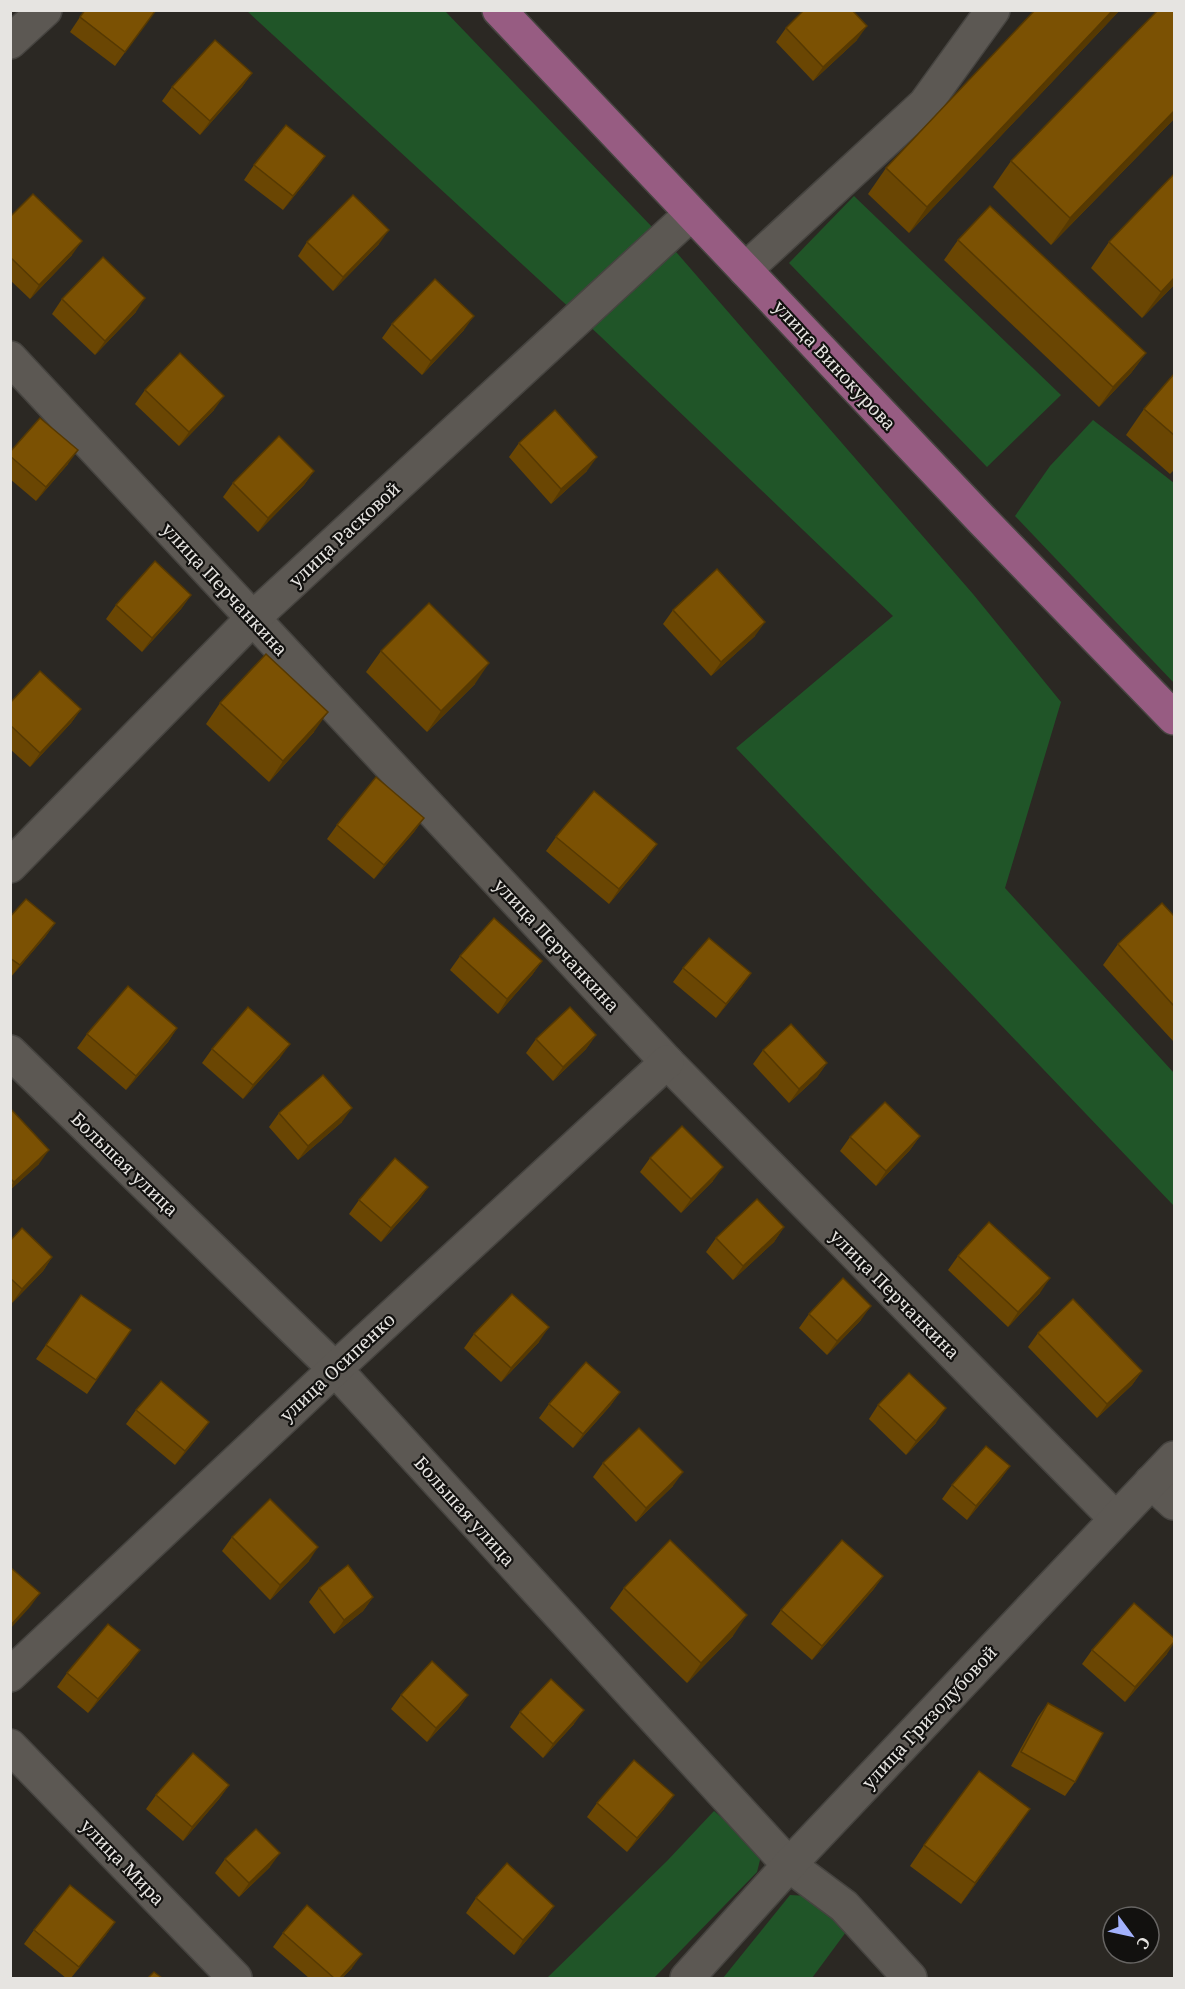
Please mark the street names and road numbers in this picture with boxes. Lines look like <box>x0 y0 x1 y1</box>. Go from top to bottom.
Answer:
street label: улица Винокурова <box>768 295 902 435</box>
street label: улица Расковой <box>283 476 405 592</box>
street label: улица Перчанкина <box>157 517 293 661</box>
street label: улица Перчанкина <box>489 873 625 1017</box>
street label: Большая улица <box>66 1107 184 1221</box>
street label: улица Перчанкина <box>825 1224 965 1364</box>
street label: улица Осипенко <box>274 1307 400 1427</box>
street label: Большая улица <box>409 1451 521 1571</box>
street label: улица Гризодубовой <box>856 1640 1002 1794</box>
street label: улица Мира <box>76 1814 170 1910</box>

